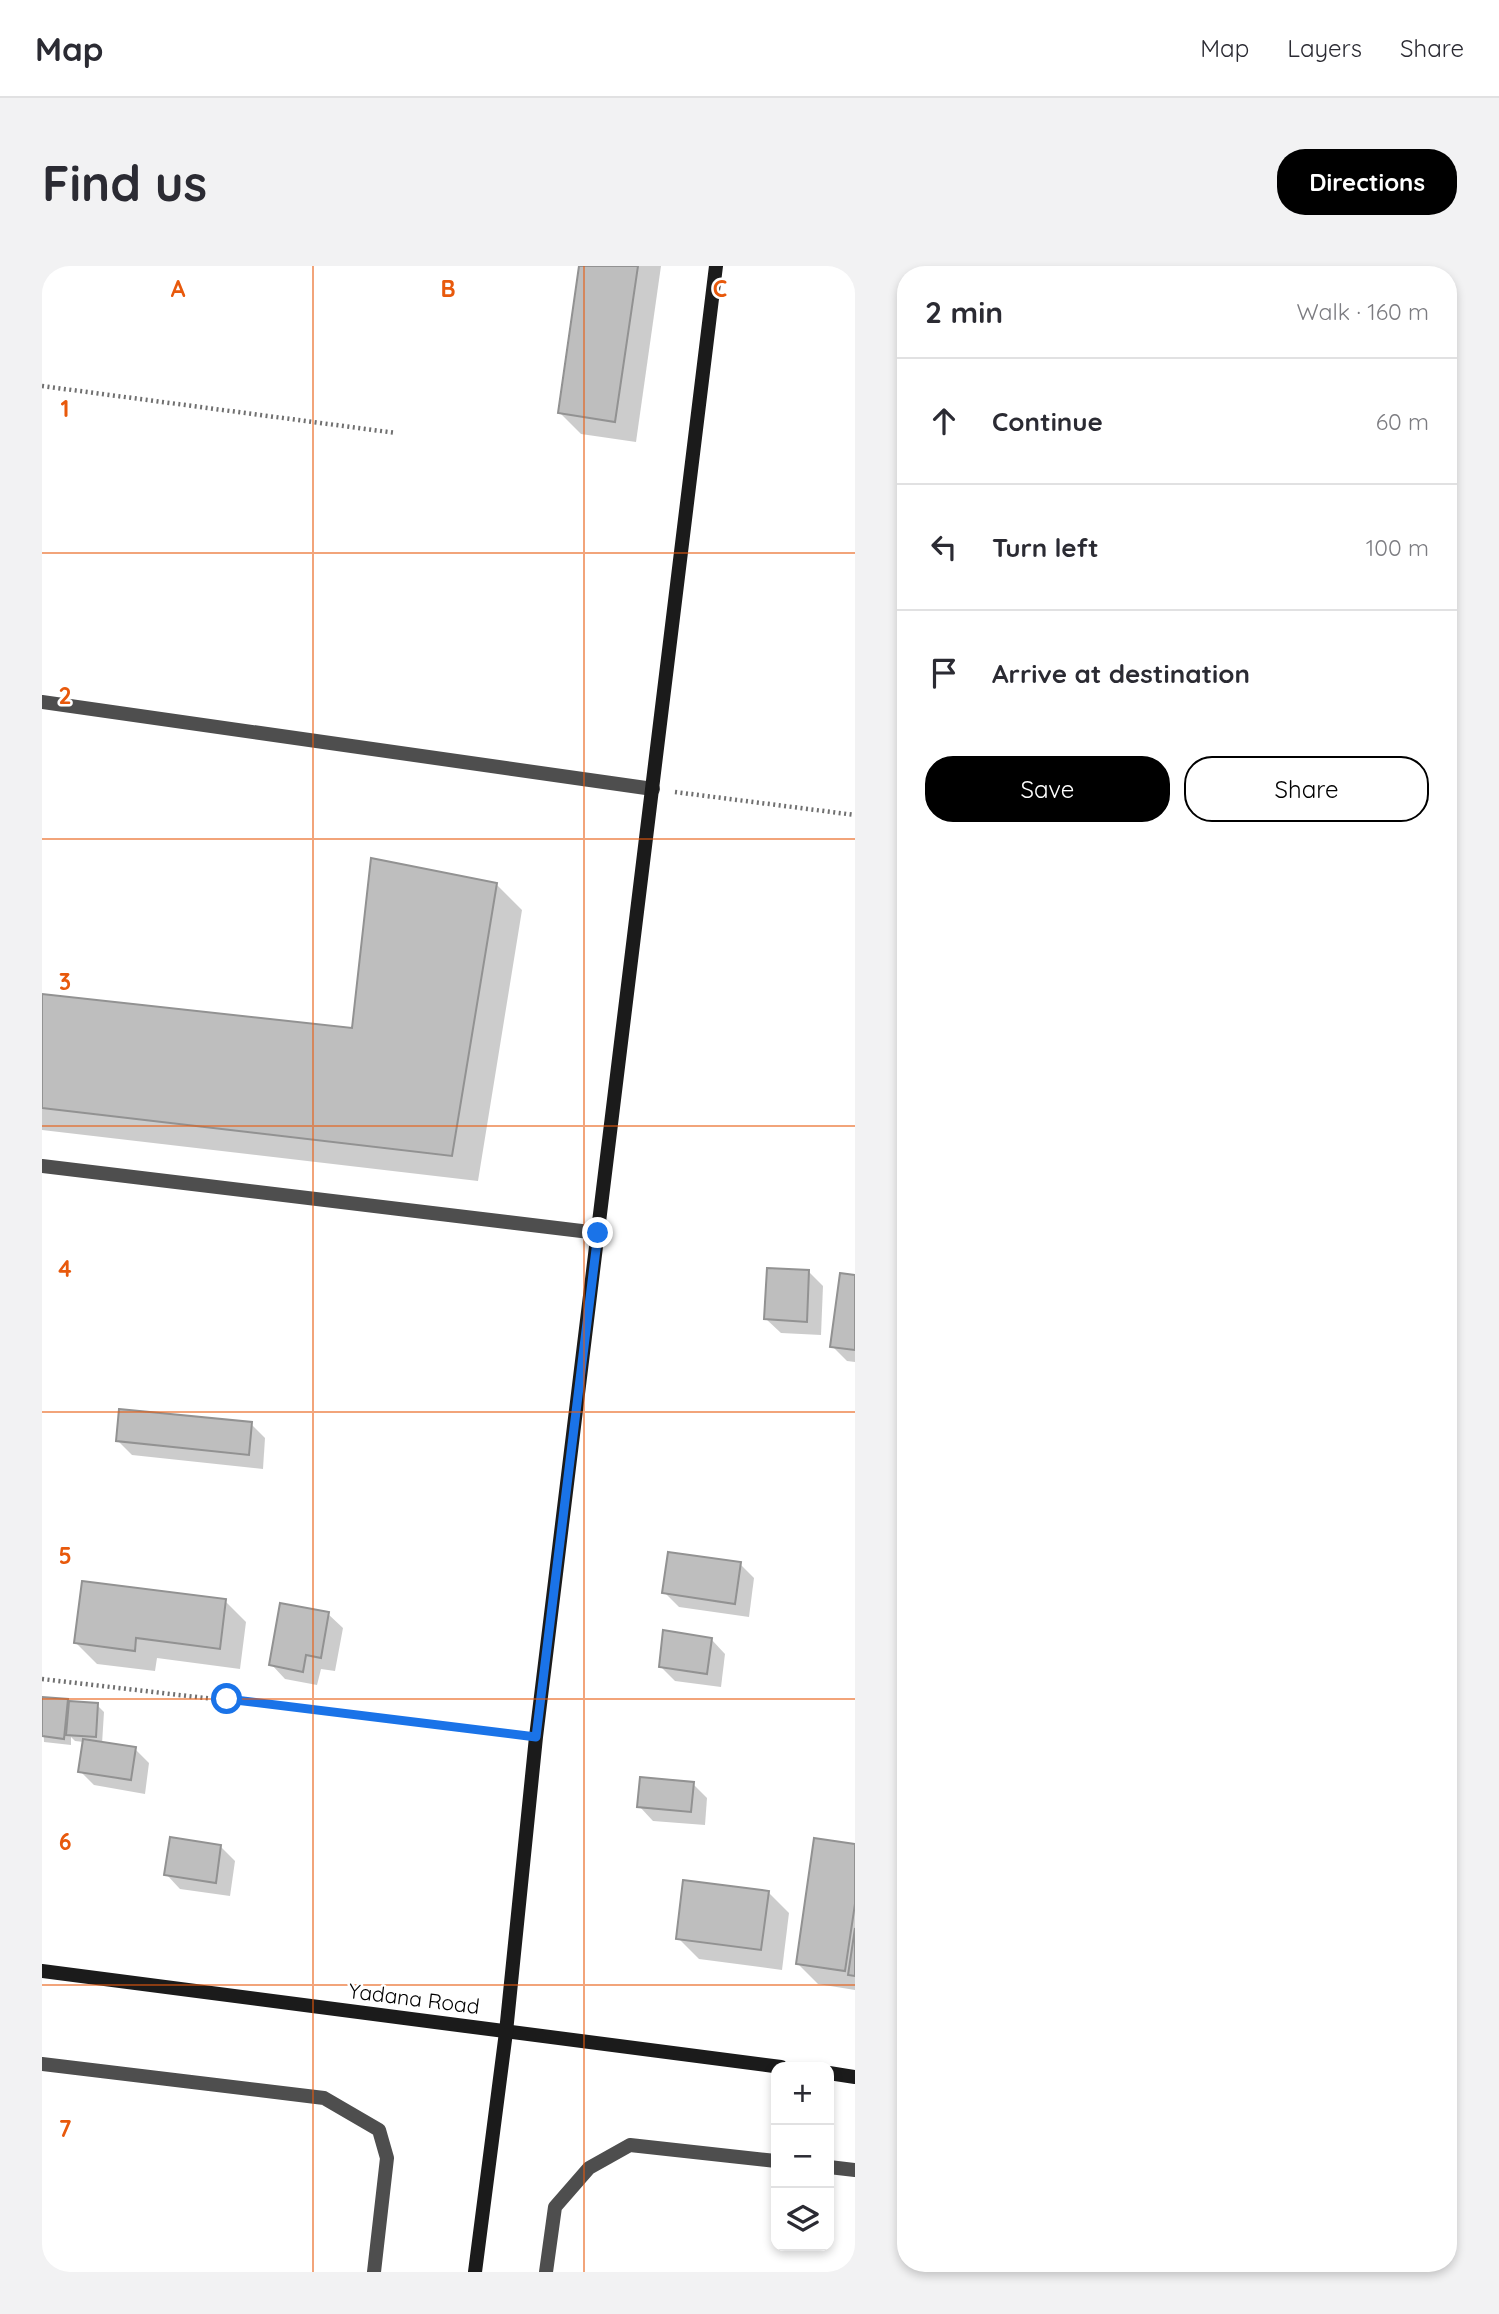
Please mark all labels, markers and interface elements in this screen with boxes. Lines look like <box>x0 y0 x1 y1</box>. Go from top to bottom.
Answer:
text: Map <box>35 28 103 69</box>
text: Map <box>1200 33 1249 63</box>
text: Layers <box>1287 33 1362 63</box>
text: Share <box>1400 33 1464 63</box>
button: Directions <box>1277 149 1457 215</box>
text: Find us <box>42 152 207 213</box>
text: A <box>171 274 186 303</box>
text: B <box>440 274 456 303</box>
text: C <box>713 274 727 303</box>
text: 2 min <box>925 293 1003 331</box>
text: Walk · 160 m <box>1297 297 1429 326</box>
text: 1 <box>61 394 69 423</box>
icon: ahead <box>925 402 963 440</box>
text: Continue <box>992 405 1103 438</box>
text: 60 m <box>1376 407 1429 436</box>
icon: left <box>925 528 963 566</box>
text: Turn left <box>992 531 1099 564</box>
text: 100 m <box>1366 533 1429 562</box>
icon: arrive <box>925 654 963 692</box>
text: Arrive at destination <box>992 657 1250 690</box>
text: 2 <box>58 681 72 710</box>
button: Save <box>925 756 1170 822</box>
button: Share <box>1184 756 1429 822</box>
text: 3 <box>59 967 71 996</box>
route end <box>582 1217 613 1248</box>
text: 4 <box>58 1254 72 1283</box>
text: 5 <box>58 1541 72 1570</box>
route start <box>211 1683 242 1714</box>
text: 6 <box>59 1827 71 1856</box>
street label: Yadana Road <box>347 1977 481 2019</box>
map controls <box>771 2062 834 2251</box>
button: + <box>771 2062 834 2125</box>
text: 7 <box>59 2114 72 2143</box>
button: − <box>771 2125 834 2188</box>
button: layers <box>771 2188 834 2251</box>

